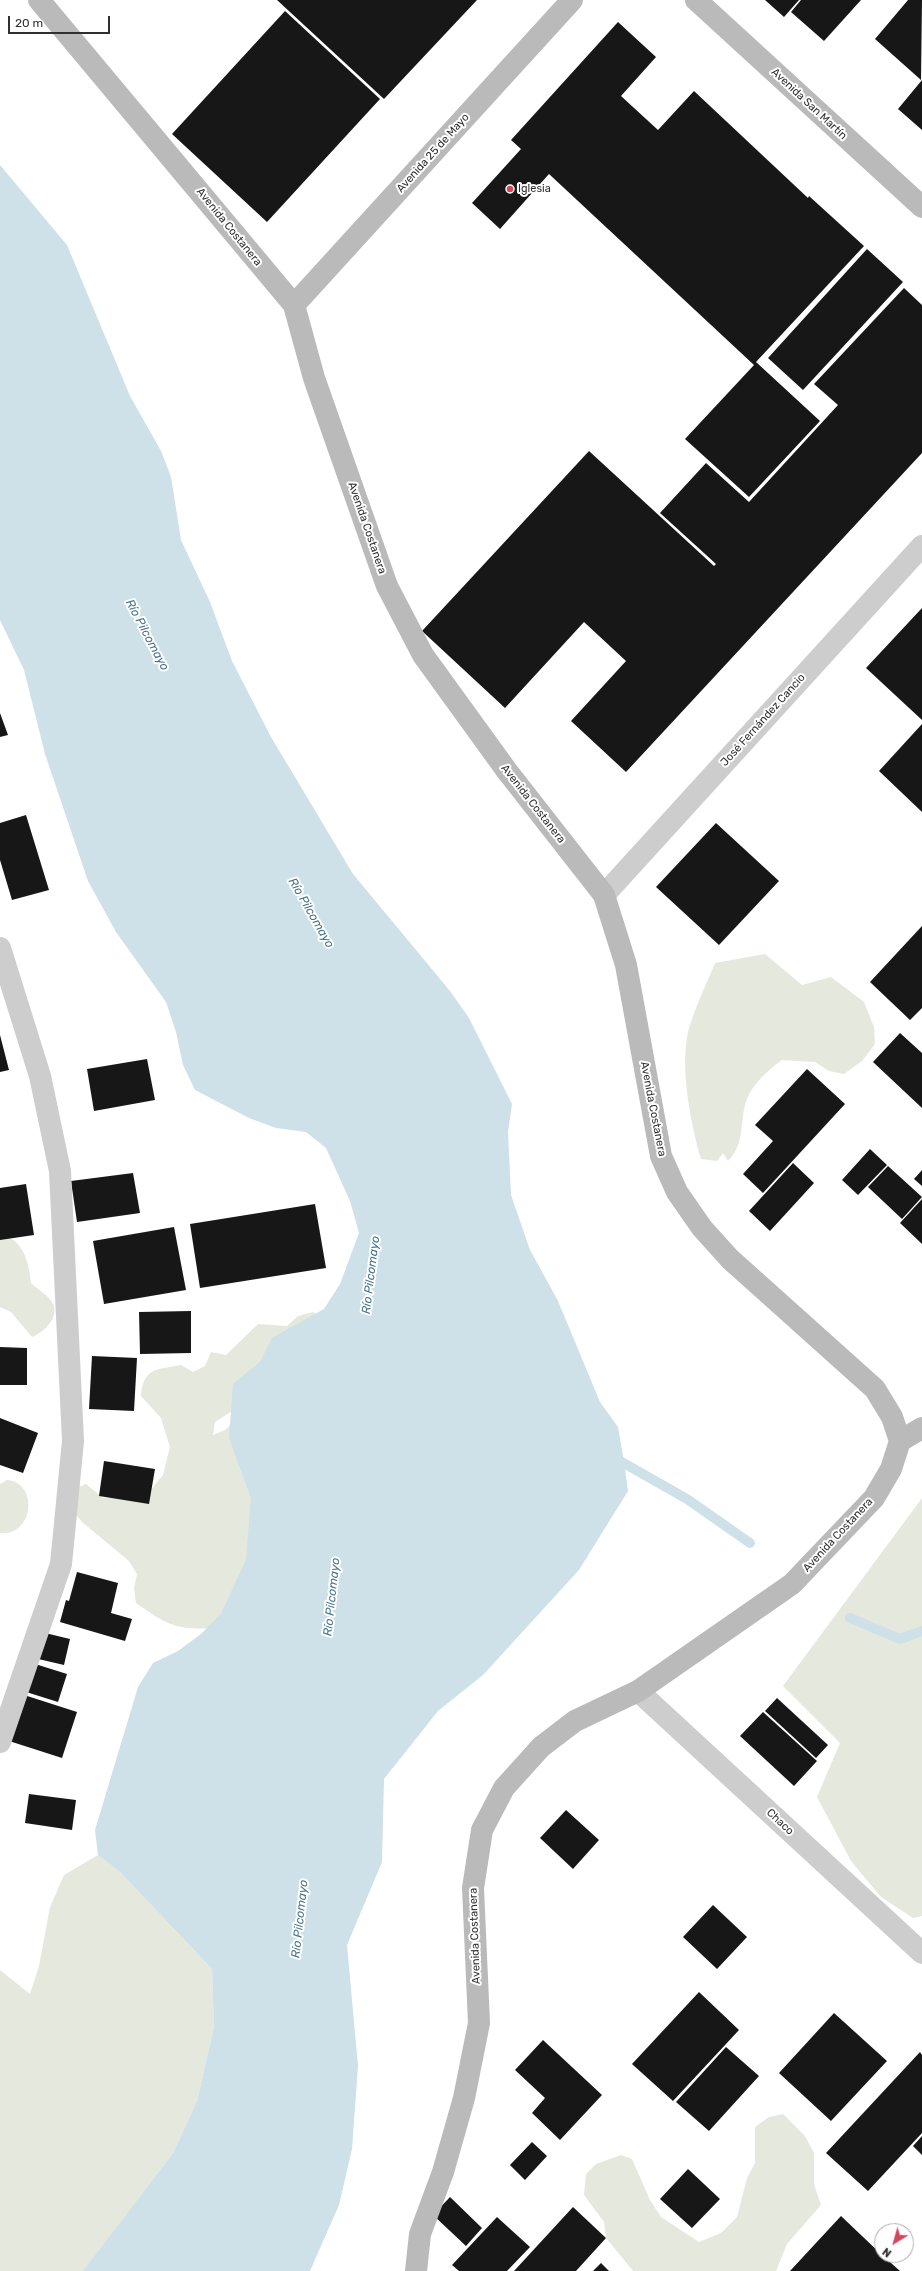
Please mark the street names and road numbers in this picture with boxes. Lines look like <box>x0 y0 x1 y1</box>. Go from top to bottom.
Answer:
street label: Avenida San Martín <box>768 66 850 142</box>
street label: Avenida 25 de Mayo <box>394 111 472 195</box>
street label: Avenida Costanera <box>194 185 264 269</box>
street label: Avenida Costanera <box>345 480 389 576</box>
street label: José Fernández Cancio <box>718 671 808 769</box>
street label: Avenida Costanera <box>498 762 568 846</box>
street label: Avenida Costanera <box>637 1060 669 1158</box>
street label: Avenida Costanera <box>800 1495 876 1575</box>
street label: Chaco <box>764 1806 796 1838</box>
street label: Avenida Costanera <box>467 1888 483 1984</box>

